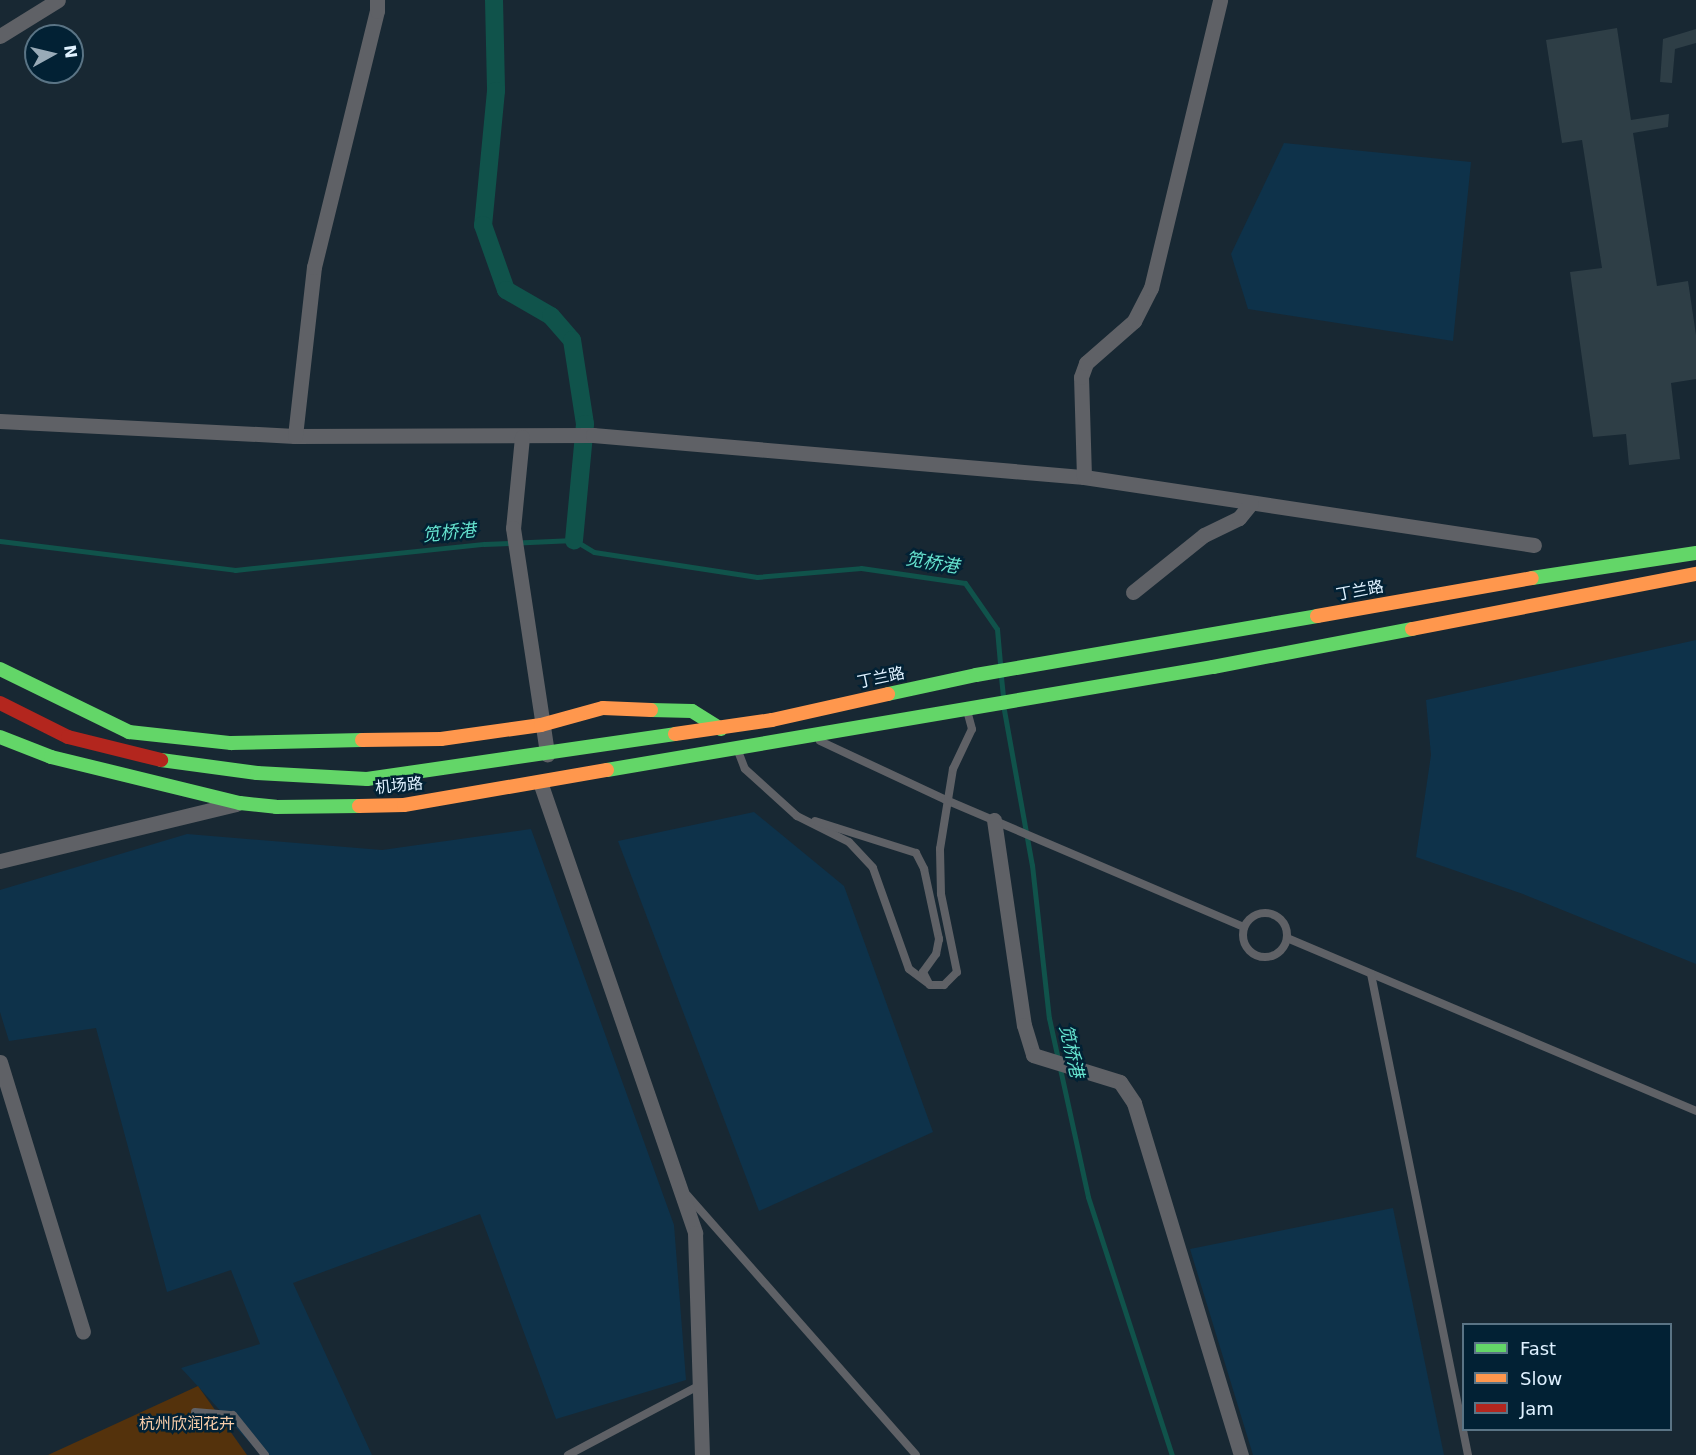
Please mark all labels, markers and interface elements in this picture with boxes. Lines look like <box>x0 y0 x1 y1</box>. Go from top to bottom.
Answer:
north arrow <box>24 24 84 84</box>
text: N <box>60 44 81 60</box>
water label: 笕桥港 <box>421 519 477 547</box>
water label: 笕桥港 <box>904 548 960 578</box>
street label: 丁兰路 <box>1335 577 1385 605</box>
street label: 丁兰路 <box>856 664 906 692</box>
street label: 机场路 <box>374 774 424 798</box>
water label: 笕桥港 <box>1054 1022 1088 1080</box>
legend <box>1462 1323 1672 1431</box>
text: Fast <box>1520 1338 1556 1359</box>
text: Slow <box>1520 1368 1562 1389</box>
text: Jam <box>1520 1398 1554 1419</box>
park label: 杭州欣润花卉 <box>139 1414 235 1434</box>

